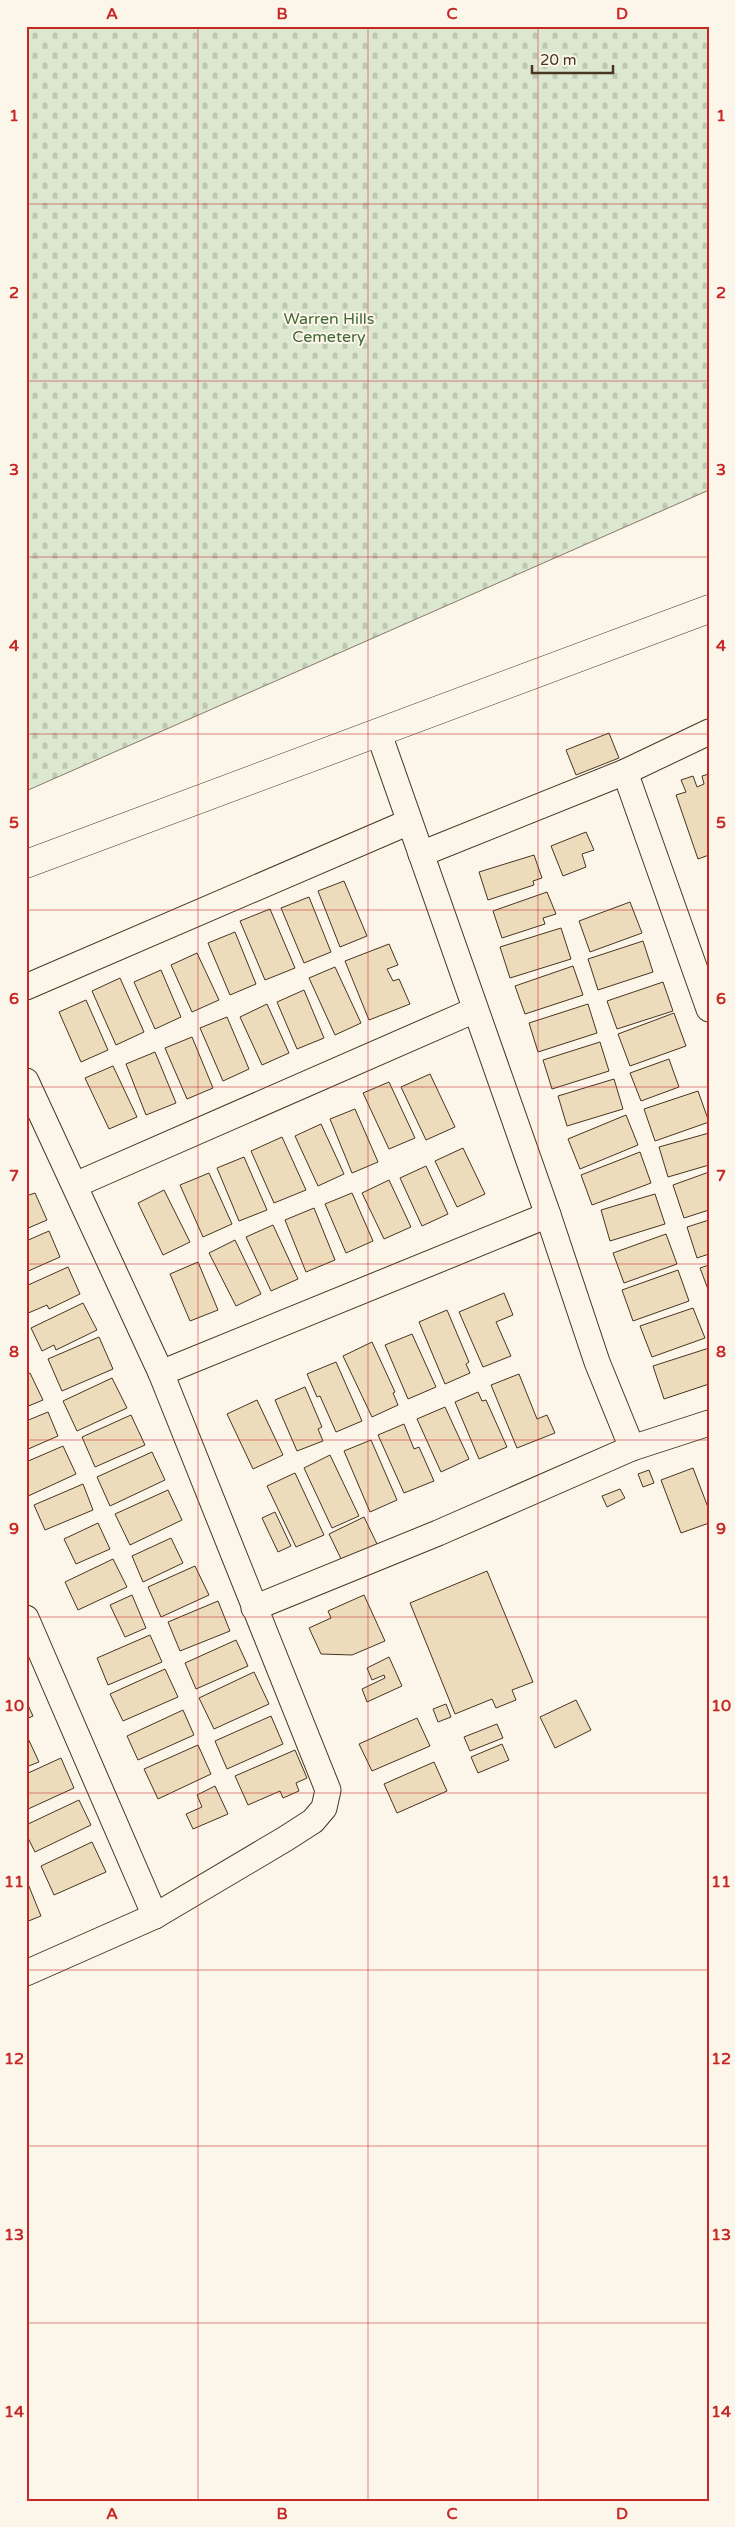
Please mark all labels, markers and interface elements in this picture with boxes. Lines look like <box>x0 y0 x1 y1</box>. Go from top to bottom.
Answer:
text: A <box>106 4 118 24</box>
text: B <box>276 4 288 24</box>
text: C <box>446 4 458 24</box>
text: D <box>616 4 628 24</box>
scale bar <box>532 42 614 74</box>
text: 20 m <box>540 51 577 69</box>
text: 1 <box>9 106 19 126</box>
text: 1 <box>716 106 726 126</box>
text: 2 <box>9 283 19 303</box>
text: 2 <box>716 283 726 303</box>
park label: Warren Hills Cemetery <box>283 309 375 347</box>
text: 3 <box>9 460 19 480</box>
text: 3 <box>716 460 726 480</box>
text: 4 <box>9 636 19 656</box>
text: 4 <box>716 636 726 656</box>
text: 5 <box>9 813 19 833</box>
text: 5 <box>716 813 726 833</box>
text: 6 <box>9 989 19 1009</box>
text: 6 <box>716 989 726 1009</box>
text: 7 <box>9 1166 19 1186</box>
text: 7 <box>716 1166 726 1186</box>
text: 8 <box>9 1342 19 1362</box>
text: 8 <box>716 1342 726 1362</box>
text: 9 <box>9 1519 19 1539</box>
text: 9 <box>716 1519 726 1539</box>
text: 10 <box>4 1696 24 1716</box>
text: 10 <box>711 1696 731 1716</box>
text: 11 <box>4 1872 24 1892</box>
text: 11 <box>711 1872 731 1892</box>
text: 12 <box>4 2049 24 2069</box>
text: 12 <box>711 2049 731 2069</box>
text: 13 <box>4 2225 24 2245</box>
text: 13 <box>711 2225 731 2245</box>
text: 14 <box>4 2402 24 2422</box>
text: 14 <box>711 2402 731 2422</box>
text: A <box>106 2504 118 2524</box>
text: B <box>276 2504 288 2524</box>
text: C <box>446 2504 458 2524</box>
text: D <box>616 2504 628 2524</box>

